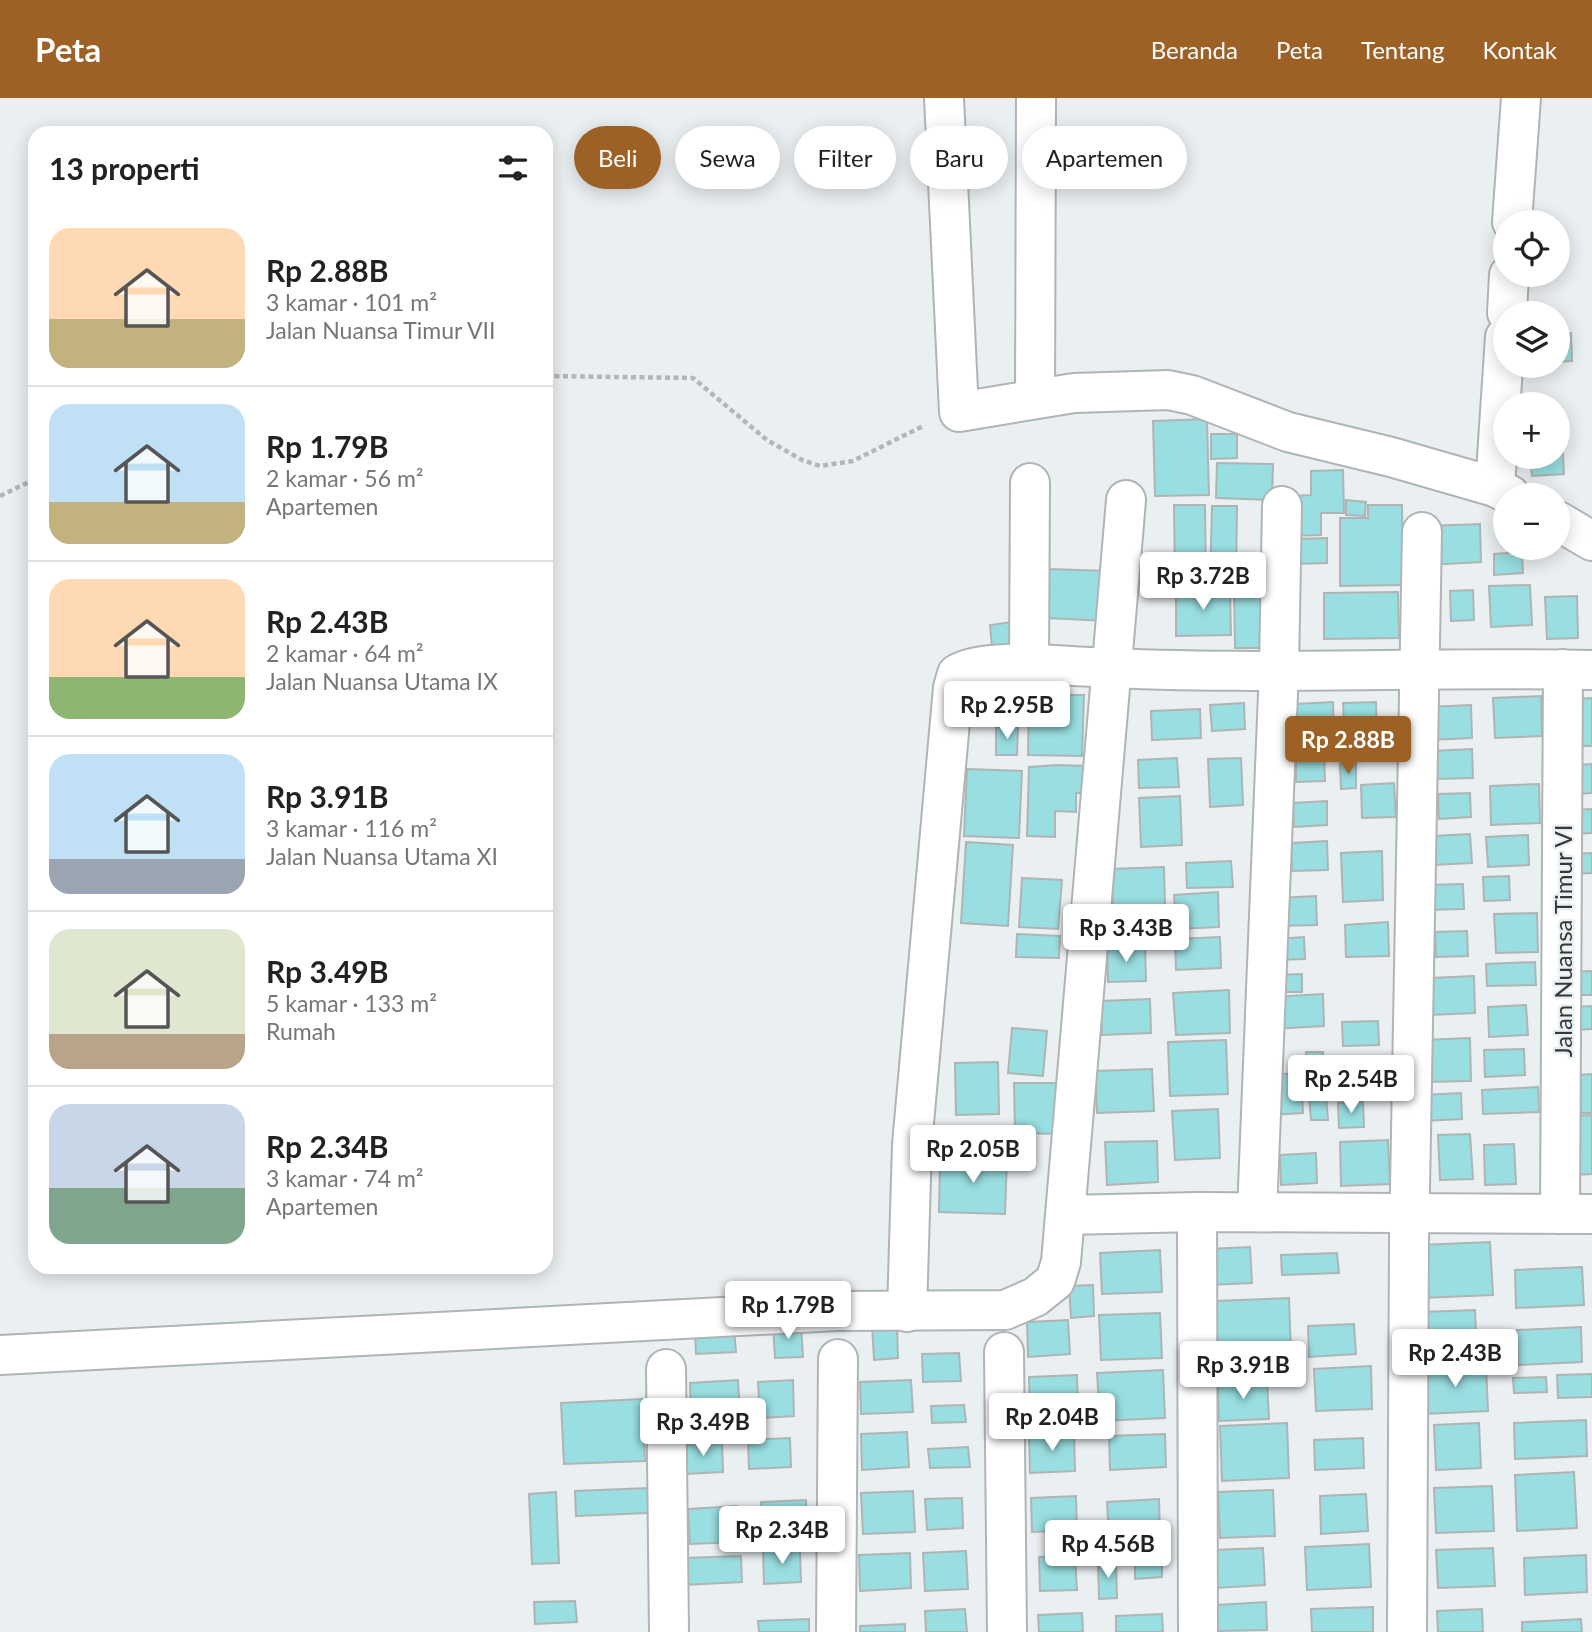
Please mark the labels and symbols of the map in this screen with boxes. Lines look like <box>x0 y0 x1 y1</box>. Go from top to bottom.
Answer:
pin: Rp 3.72B <box>1131 552 1275 612</box>
pin: Rp 2.95B <box>935 682 1079 741</box>
pin: Rp 2.88B <box>1276 716 1420 776</box>
street label: Jalan Nuansa Timur VI <box>1548 825 1577 1057</box>
pin: Rp 3.43B <box>1054 904 1198 964</box>
pin: Rp 2.54B <box>1279 1056 1423 1115</box>
pin: Rp 2.05B <box>901 1126 1045 1185</box>
pin: Rp 1.79B <box>716 1282 860 1341</box>
pin: Rp 2.43B <box>1383 1330 1527 1389</box>
pin: Rp 3.91B <box>1171 1342 1315 1401</box>
pin: Rp 2.04B <box>980 1394 1124 1453</box>
pin: Rp 3.49B <box>631 1398 775 1458</box>
pin: Rp 2.34B <box>710 1506 854 1566</box>
pin: Rp 4.56B <box>1036 1520 1180 1580</box>

